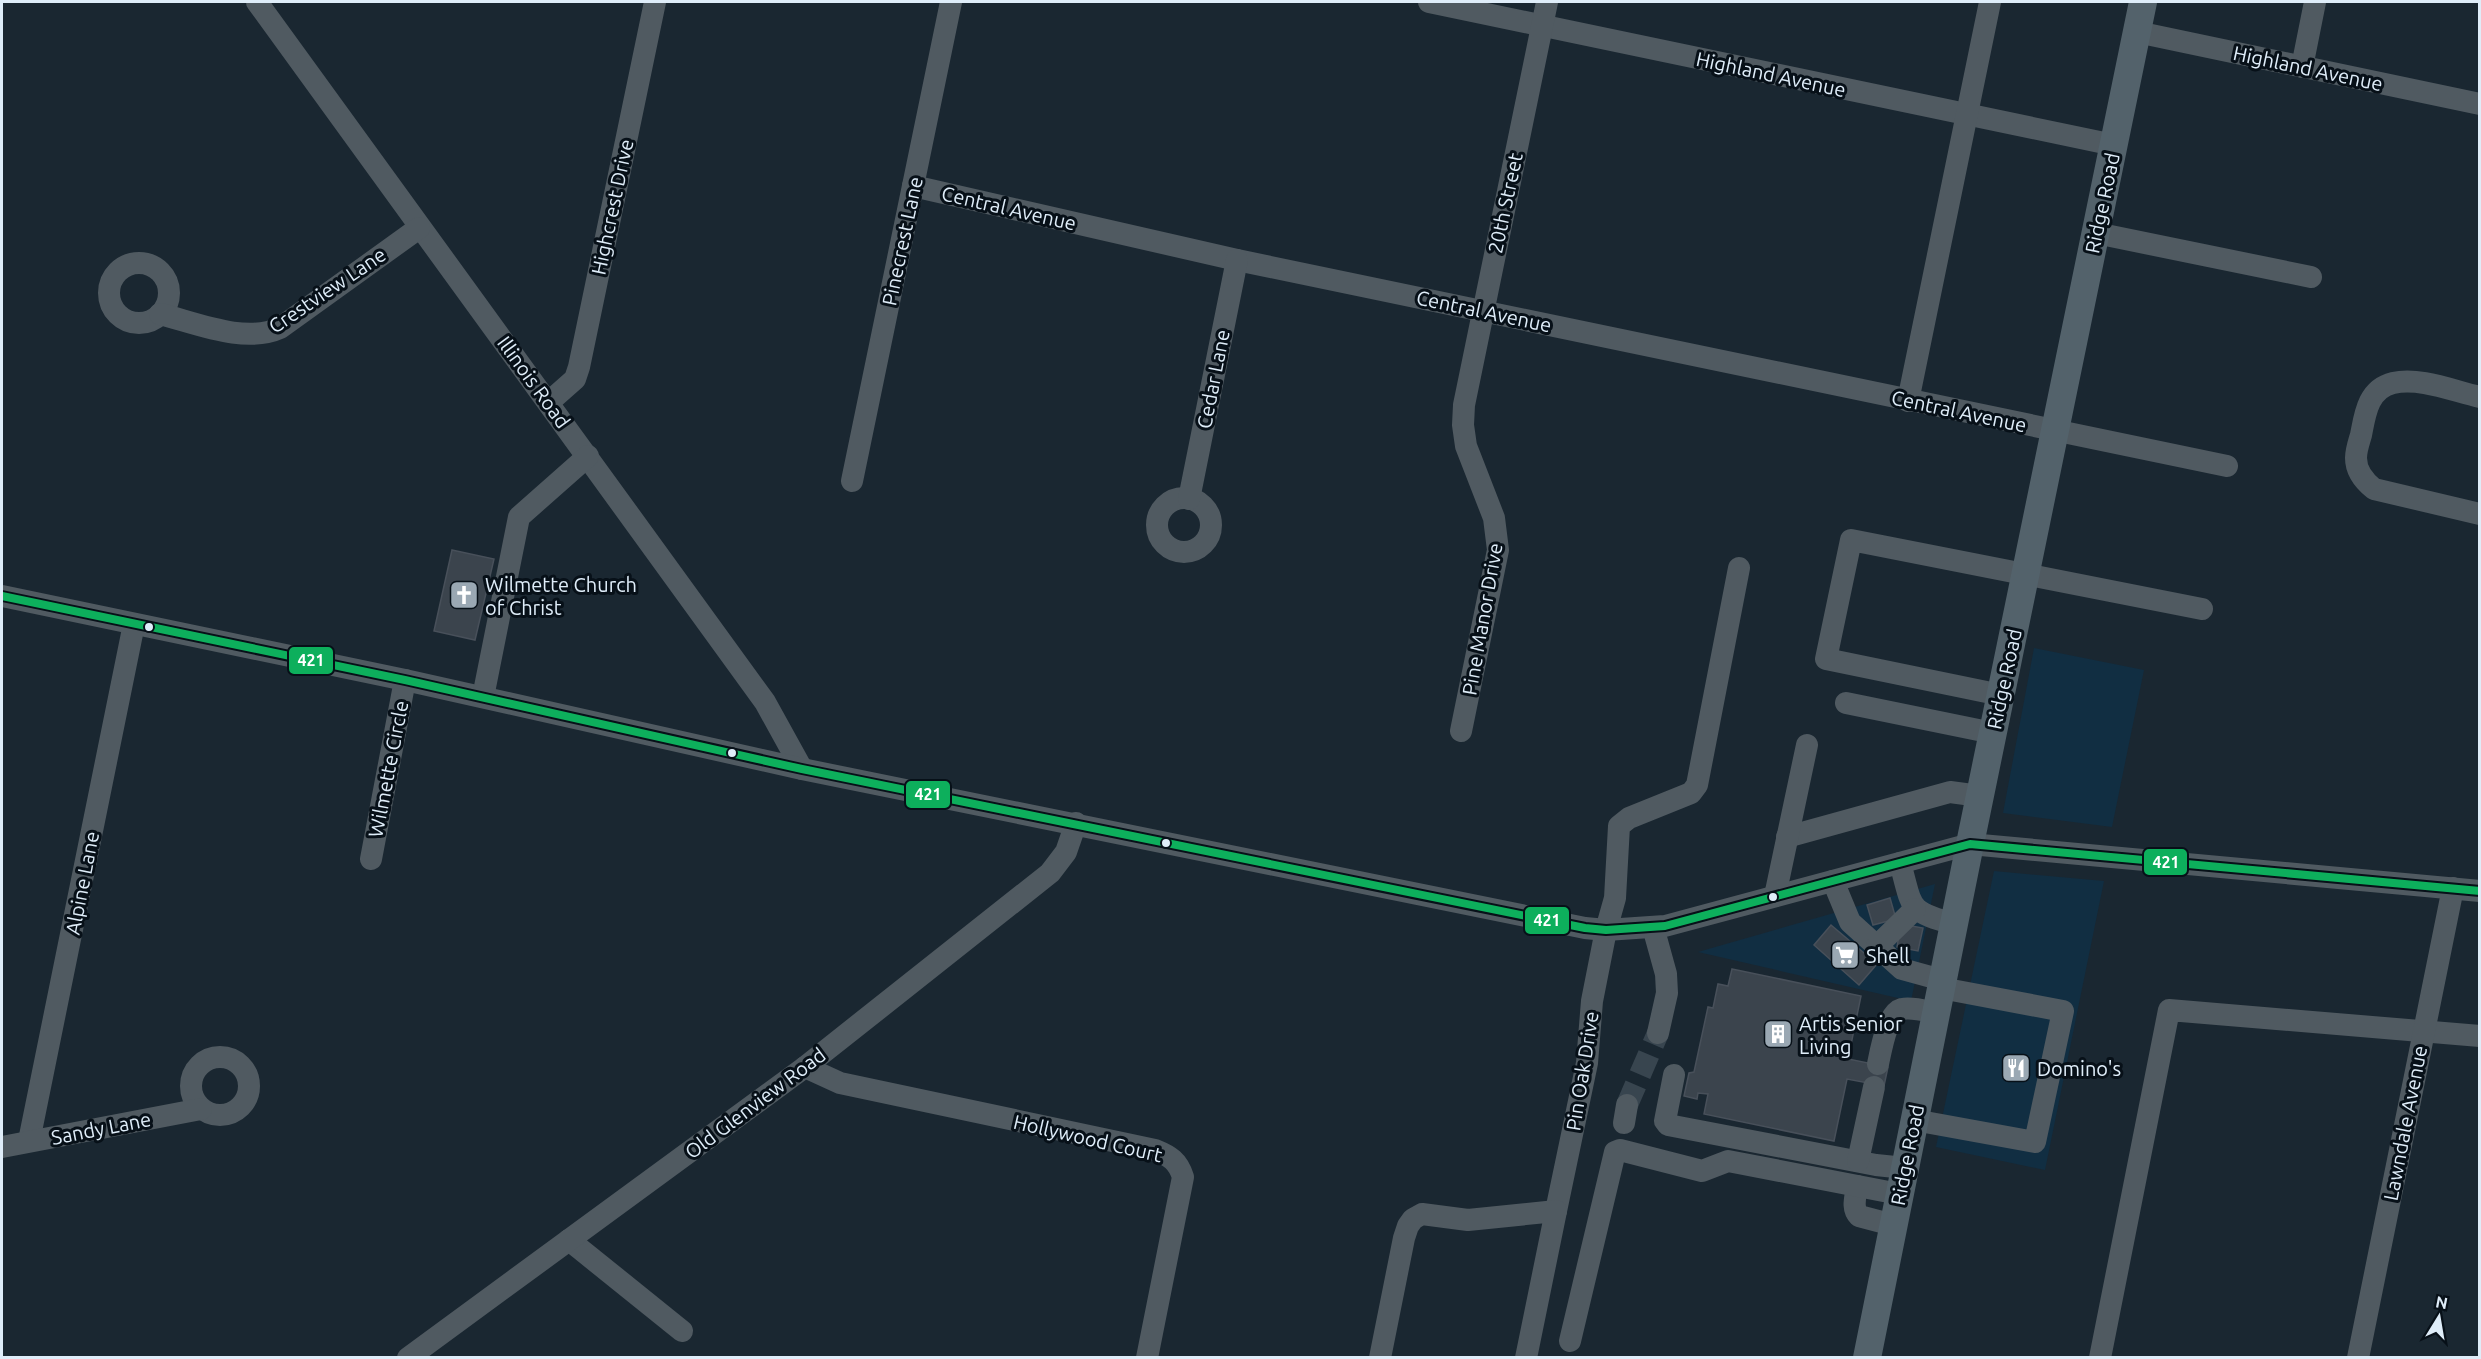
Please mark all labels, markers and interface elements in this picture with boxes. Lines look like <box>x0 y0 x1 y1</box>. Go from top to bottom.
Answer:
street label: Highland Avenue <box>2231 41 2385 95</box>
street label: Highland Avenue <box>1694 47 1848 101</box>
street label: Highcrest Drive <box>586 137 638 277</box>
street label: 20th Street <box>1483 150 1527 255</box>
street label: Ridge Road <box>2080 151 2124 255</box>
street label: Pinecrest Lane <box>877 174 927 308</box>
street label: Central Avenue <box>939 181 1079 235</box>
street label: Crestview Lane <box>264 242 390 338</box>
street label: Central Avenue <box>1414 285 1554 337</box>
street label: Cedar Lane <box>1192 328 1234 430</box>
street label: Illinois Road <box>493 332 575 432</box>
street label: Central Avenue <box>1889 385 2029 437</box>
street label: Pine Manor Drive <box>1457 541 1507 697</box>
place label: Wilmette Church of Christ <box>485 573 637 619</box>
church icon: Wilmette Church of Christ <box>448 579 480 611</box>
unlabelled marker <box>143 621 155 633</box>
street label: Ridge Road <box>1982 627 2026 731</box>
line badge: 421 <box>288 646 334 675</box>
text: 421 <box>297 651 325 669</box>
street label: Wilmette Circle <box>363 699 413 839</box>
unlabelled marker <box>726 747 738 759</box>
line badge: 421 <box>905 780 951 809</box>
text: 421 <box>914 785 942 803</box>
street label: Alpine Lane <box>61 829 103 937</box>
unlabelled marker <box>1160 837 1172 849</box>
line badge: 421 <box>2143 848 2188 876</box>
text: 421 <box>2152 853 2180 871</box>
unlabelled marker <box>1767 891 1779 903</box>
line badge: 421 <box>1524 906 1570 935</box>
text: 421 <box>1533 911 1561 929</box>
supermarket icon: Shell <box>1829 939 1861 971</box>
place label: Shell <box>1866 944 1909 967</box>
street label: Pin Oak Drive <box>1561 1010 1603 1132</box>
place label: Artis Senior Living <box>1799 1012 1903 1058</box>
building icon: Artis Senior Living <box>1762 1018 1794 1050</box>
street label: Old Glenview Road <box>680 1043 830 1163</box>
street label: Lawndale Avenue <box>2379 1043 2431 1203</box>
restaurant icon: Domino's <box>2000 1052 2032 1084</box>
place label: Domino's <box>2037 1057 2121 1080</box>
street label: Ridge Road <box>1886 1103 1928 1207</box>
street label: Sandy Lane <box>49 1107 153 1149</box>
street label: Hollywood Court <box>1011 1110 1165 1166</box>
north arrow <box>2409 1287 2469 1347</box>
text: N <box>2434 1292 2449 1312</box>

